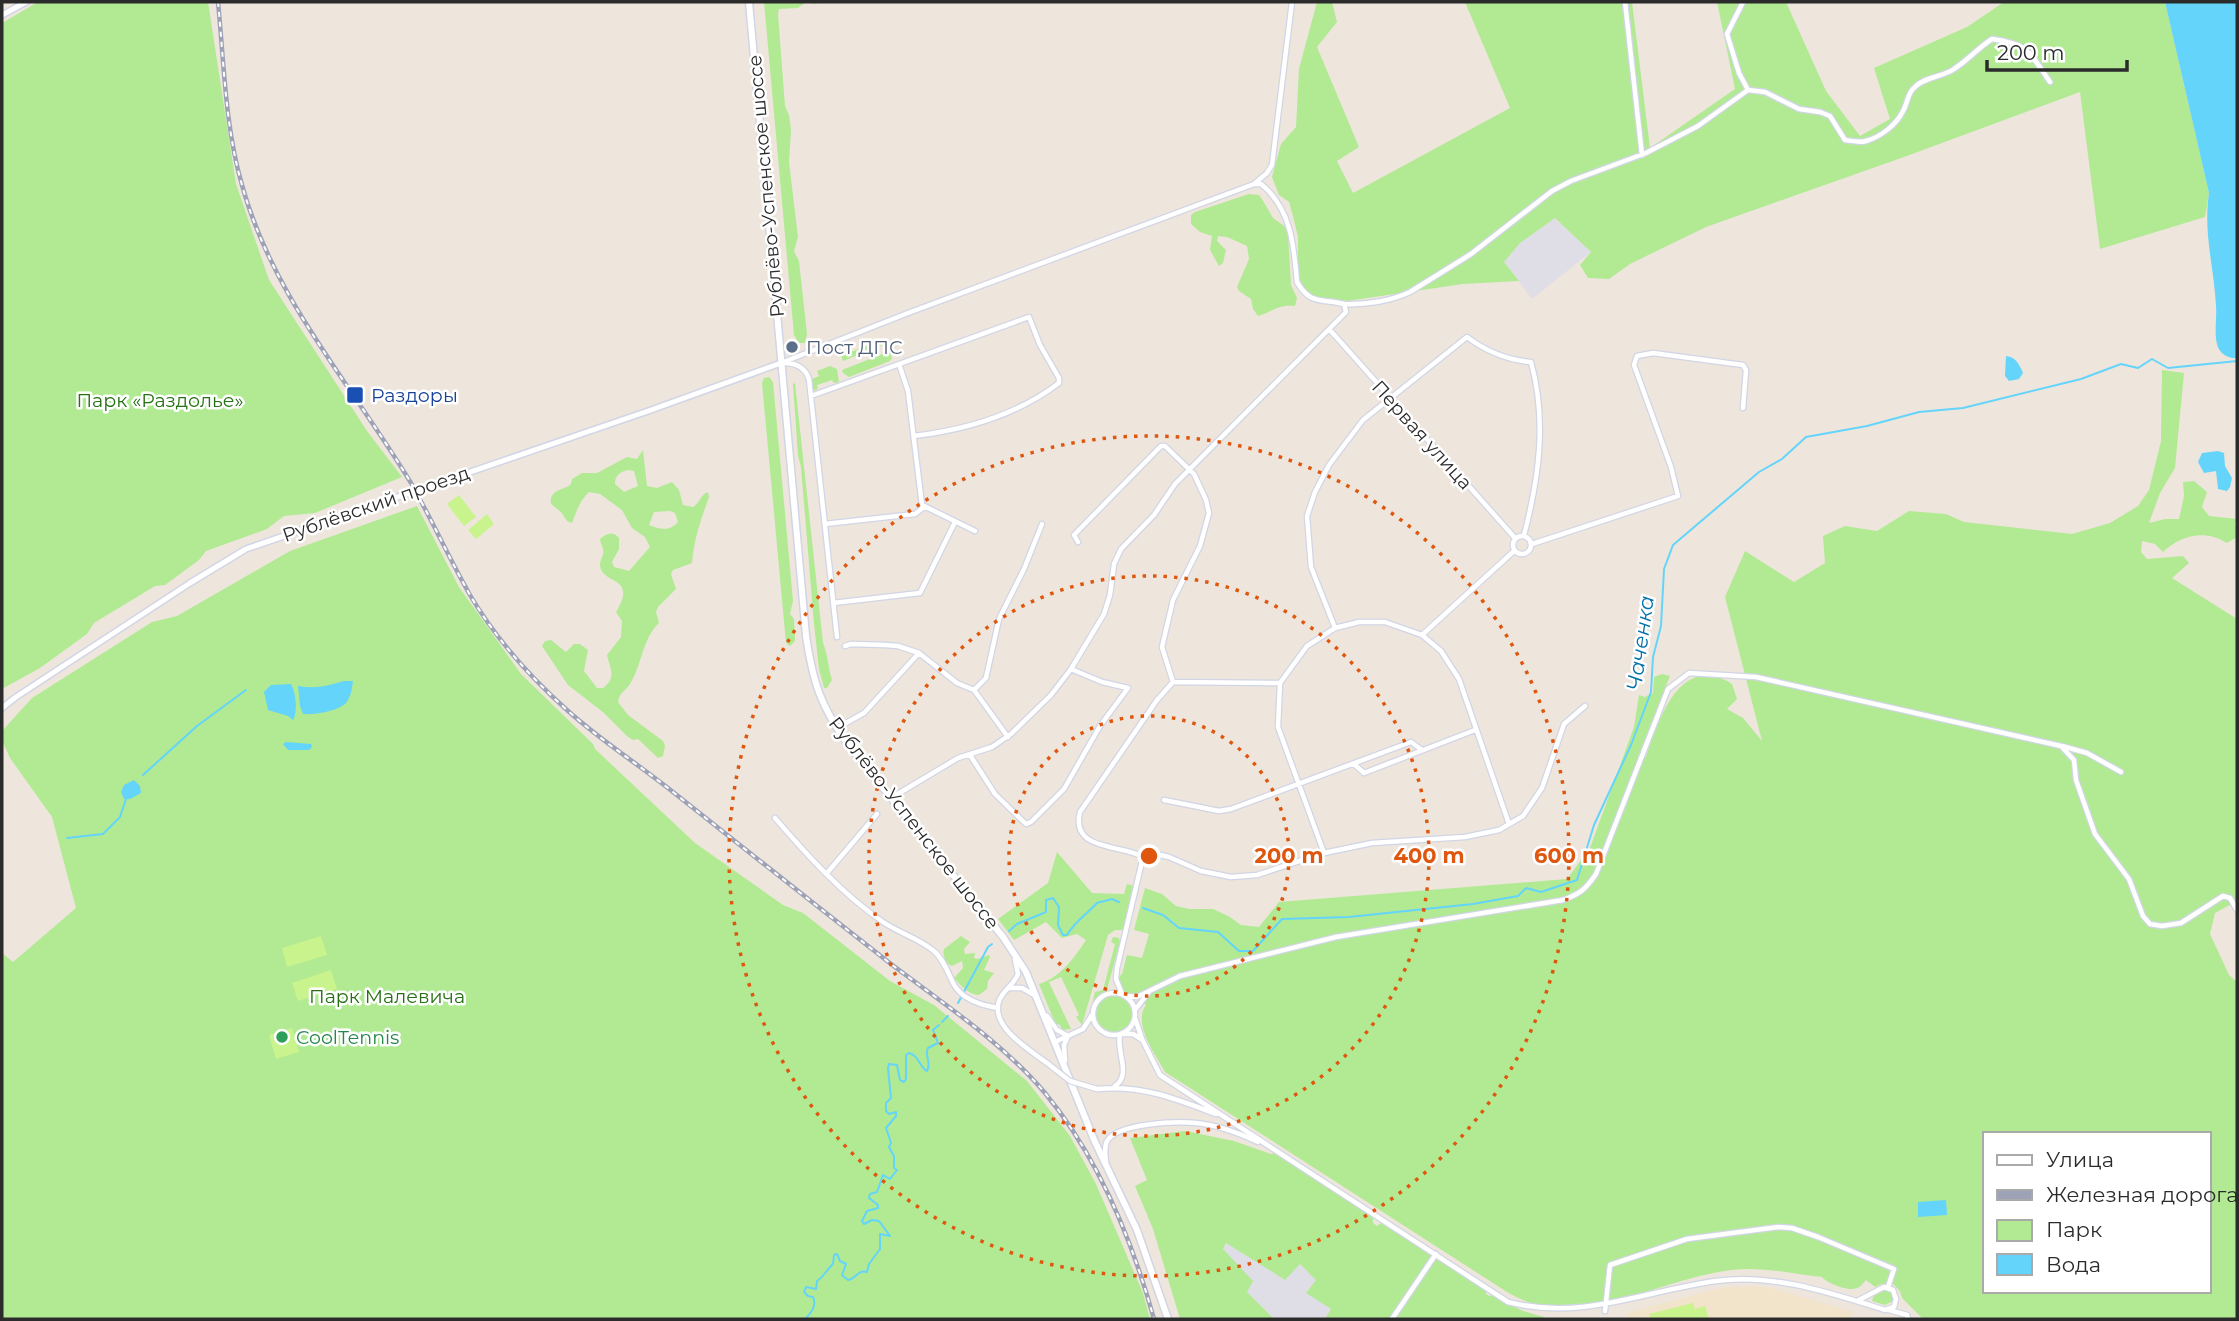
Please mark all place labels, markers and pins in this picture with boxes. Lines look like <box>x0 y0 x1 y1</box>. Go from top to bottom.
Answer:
place label: Пост ДПС <box>806 336 903 359</box>
marker: Пост ДПС <box>784 339 800 355</box>
place label: Раздоры <box>371 384 458 407</box>
marker: Раздоры <box>345 385 365 405</box>
centre of rings <box>1137 844 1161 868</box>
place label: CoolTennis <box>296 1026 399 1049</box>
marker: CoolTennis <box>274 1029 290 1045</box>

